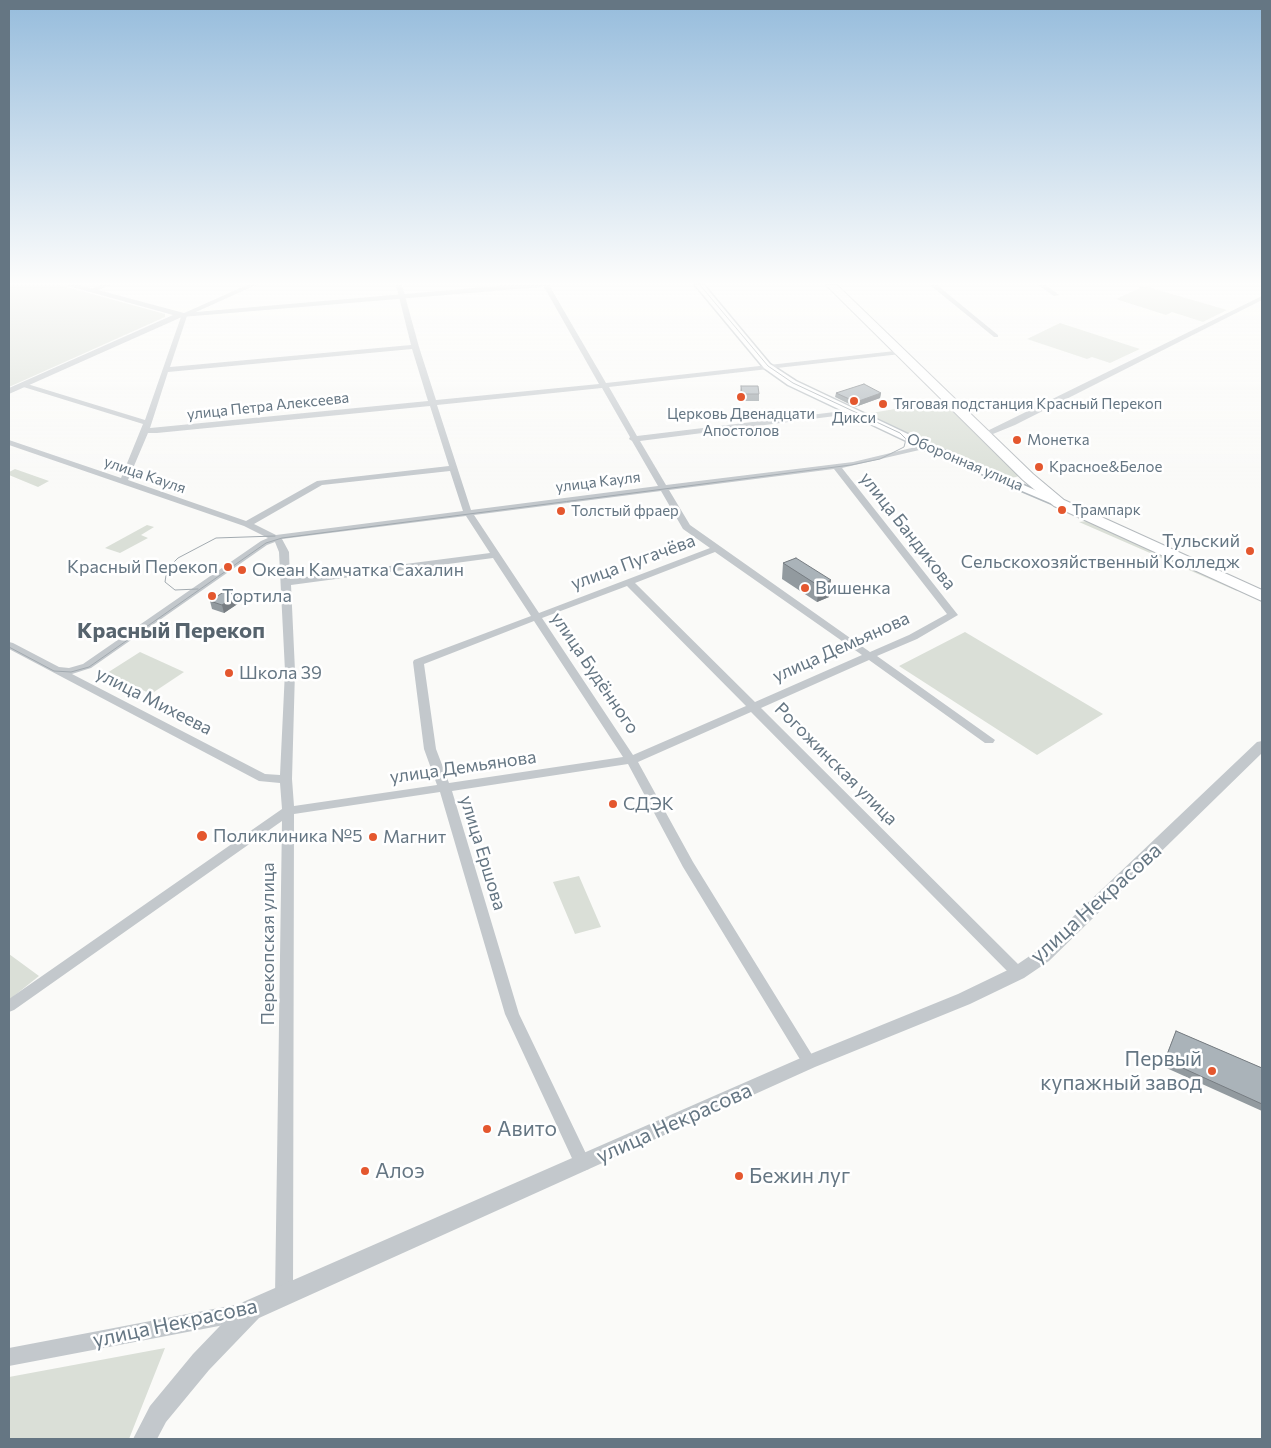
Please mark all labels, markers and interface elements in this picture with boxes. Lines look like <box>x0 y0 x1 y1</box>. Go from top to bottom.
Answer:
street label: улица Петра Алексеева <box>186 389 350 423</box>
marker: Церковь Двенадцати Апостолов <box>735 391 747 403</box>
marker: Дикси <box>848 395 860 407</box>
place label: Тяговая подстанция Красный Перекоп <box>893 395 1162 413</box>
marker: Тяговая подстанция Красный Перекоп <box>877 398 889 410</box>
place label: Церковь Двенадцати Апостолов <box>667 405 815 440</box>
place label: Дикси <box>832 409 876 427</box>
street label: Оборонная улица <box>904 429 1026 495</box>
place label: Монетка <box>1027 431 1090 449</box>
marker: Монетка <box>1011 434 1023 446</box>
street label: улица Кауля <box>102 453 188 497</box>
place label: Красное&Белое <box>1049 458 1162 476</box>
marker: Красное&Белое <box>1033 461 1045 473</box>
street label: улица Кауля <box>555 468 641 496</box>
street label: улица Бандикова <box>855 468 961 594</box>
place label: Трампарк <box>1072 501 1141 519</box>
place label: Толстый фраер <box>571 502 679 520</box>
marker: Трампарк <box>1056 504 1068 516</box>
marker: Толстый фраер <box>555 505 567 517</box>
street label: улица Пугачёва <box>568 530 698 594</box>
place label: Тульский Сельскохозяйственный Колледж <box>961 530 1240 572</box>
marker: Тульский Сельскохозяйственный Колледж <box>1244 545 1256 557</box>
place label: Красный Перекоп <box>67 556 218 578</box>
place label: Океан Камчатка Сахалин <box>252 559 464 581</box>
marker: Красный Перекоп <box>222 561 234 573</box>
marker: Океан Камчатка Сахалин <box>236 564 248 576</box>
place label: Вишенка <box>815 577 891 599</box>
marker: Вишенка <box>799 582 811 594</box>
place label: Тортила <box>222 585 292 607</box>
marker: Тортила <box>206 590 218 602</box>
street label: улица Демьянова <box>769 607 913 687</box>
street label: улица Будённого <box>546 608 644 738</box>
district label: Красный Перекоп <box>77 618 265 644</box>
street label: улица Михеева <box>92 662 216 740</box>
place label: Школа 39 <box>239 662 322 684</box>
marker: Школа 39 <box>223 667 235 679</box>
street label: Рогожинская улица <box>770 698 902 830</box>
street label: улица Демьянова <box>388 746 538 788</box>
street label: улица Ершова <box>455 793 511 913</box>
place label: СДЭК <box>623 793 674 815</box>
marker: СДЭК <box>607 798 619 810</box>
place label: Поликлиника №5 <box>213 825 363 847</box>
place label: Магнит <box>383 826 446 848</box>
marker: Поликлиника №5 <box>195 829 209 843</box>
marker: Магнит <box>367 831 379 843</box>
street label: улица Некрасова <box>1025 838 1167 968</box>
street label: Перекопская улица <box>257 862 279 1026</box>
place label: Первый купажный завод <box>1040 1046 1202 1096</box>
marker: Первый купажный завод <box>1206 1065 1218 1077</box>
street label: улица Некрасова <box>592 1077 756 1169</box>
place label: Авито <box>497 1116 557 1142</box>
marker: Авито <box>481 1123 493 1135</box>
place label: Алоэ <box>375 1158 425 1184</box>
place label: Бежин луг <box>749 1163 850 1189</box>
marker: Алоэ <box>359 1165 371 1177</box>
marker: Бежин луг <box>733 1170 745 1182</box>
street label: улица Некрасова <box>90 1293 260 1353</box>

